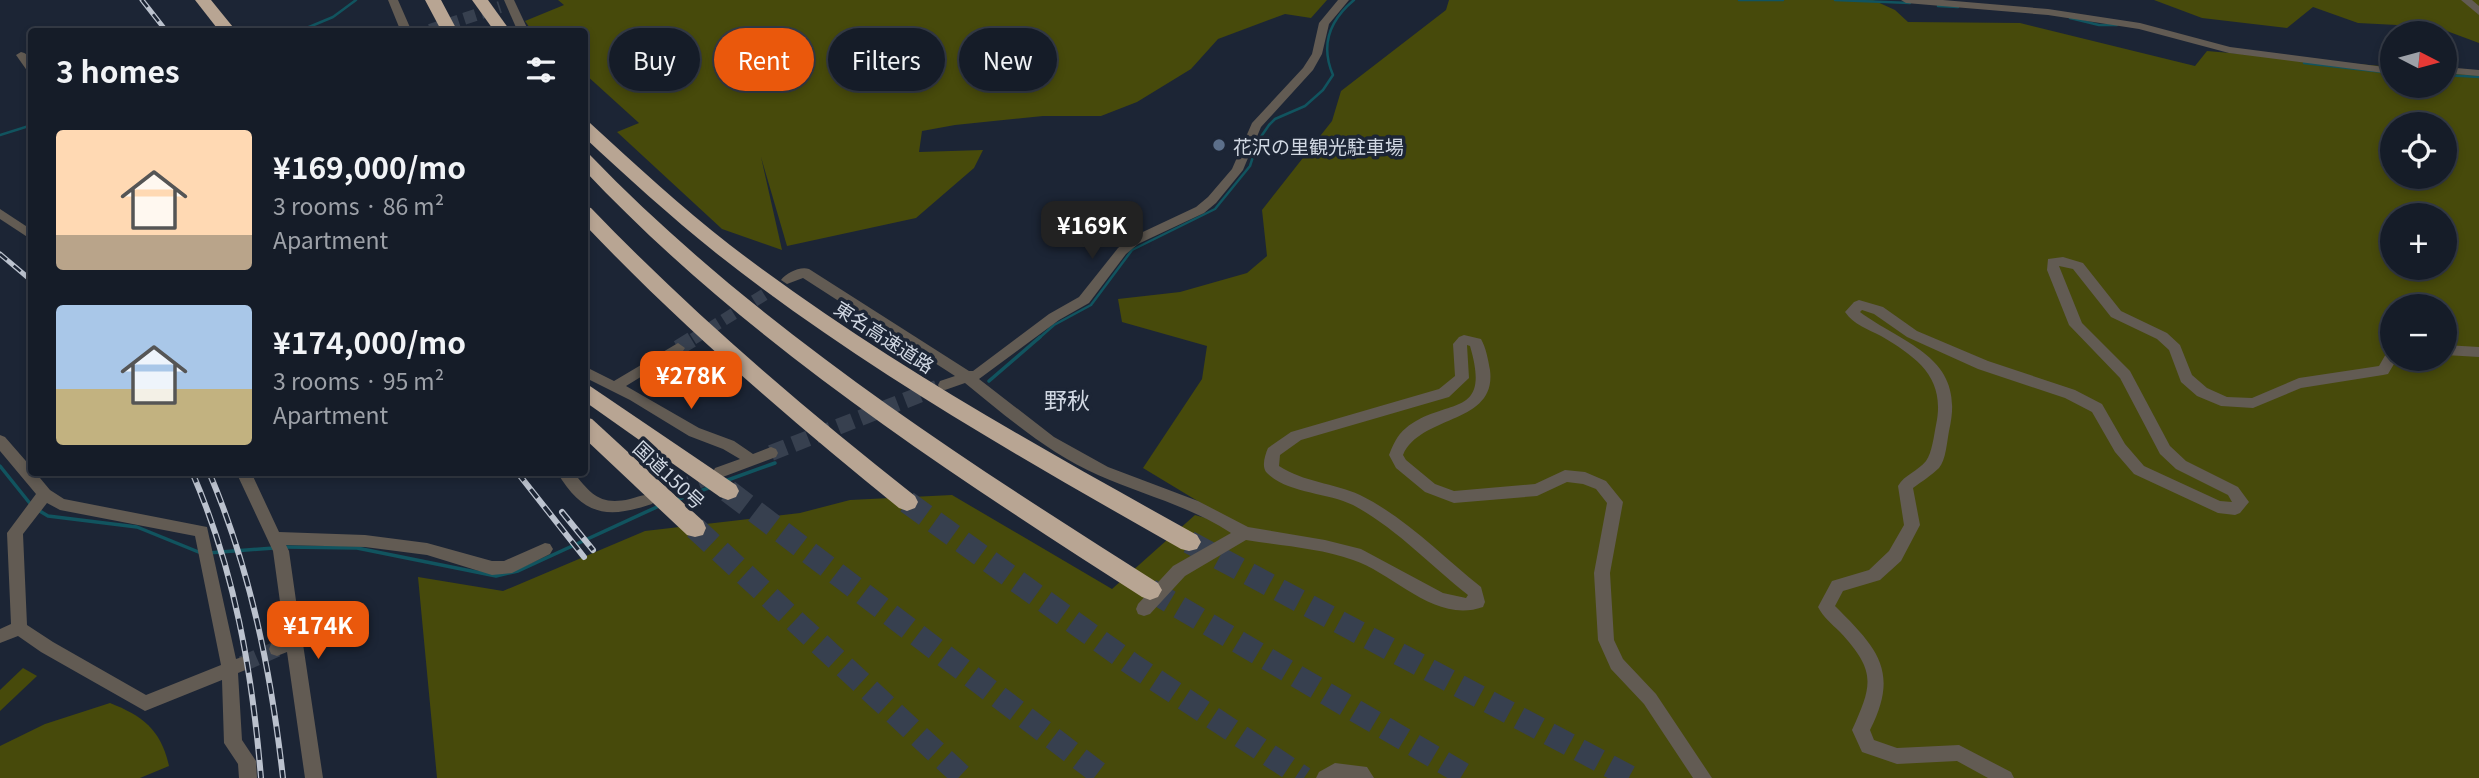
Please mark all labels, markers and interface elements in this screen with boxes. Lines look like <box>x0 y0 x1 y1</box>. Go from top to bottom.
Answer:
north arrow <box>2380 21 2457 98</box>
map controls <box>2380 21 2457 371</box>
chip: Buy <box>609 28 700 91</box>
chip: Rent <box>714 28 814 91</box>
chip: Filters <box>828 28 945 91</box>
chip: New <box>959 28 1057 91</box>
text: 3 homes <box>56 48 180 92</box>
icon: filters <box>522 51 560 89</box>
button: locate <box>2380 112 2457 189</box>
place label: 花沢の里観光駐車場 <box>1233 132 1404 159</box>
marker: 花沢の里観光駐車場 <box>1211 137 1227 153</box>
text: ¥169,000/mo <box>273 144 466 188</box>
icon: home <box>112 158 196 242</box>
text: 3 rooms · 86 m² <box>273 188 444 222</box>
pin: ¥169K <box>1043 202 1141 261</box>
button: + <box>2380 203 2457 280</box>
text: ¥169K <box>1057 207 1127 241</box>
text: Apartment <box>273 222 388 256</box>
street label: 東名高速道路 <box>830 294 940 378</box>
button: − <box>2380 294 2457 371</box>
text: ¥174,000/mo <box>273 319 466 363</box>
icon: home <box>112 333 196 417</box>
pin: ¥278K <box>642 352 740 411</box>
text: ¥278K <box>656 357 726 391</box>
text: 3 rooms · 95 m² <box>273 363 444 397</box>
district label: 野秋 <box>1044 382 1090 416</box>
text: Apartment <box>273 397 388 431</box>
street label: 国道150号 <box>628 434 712 514</box>
pin: ¥174K <box>269 602 367 661</box>
text: ¥174K <box>283 607 353 641</box>

